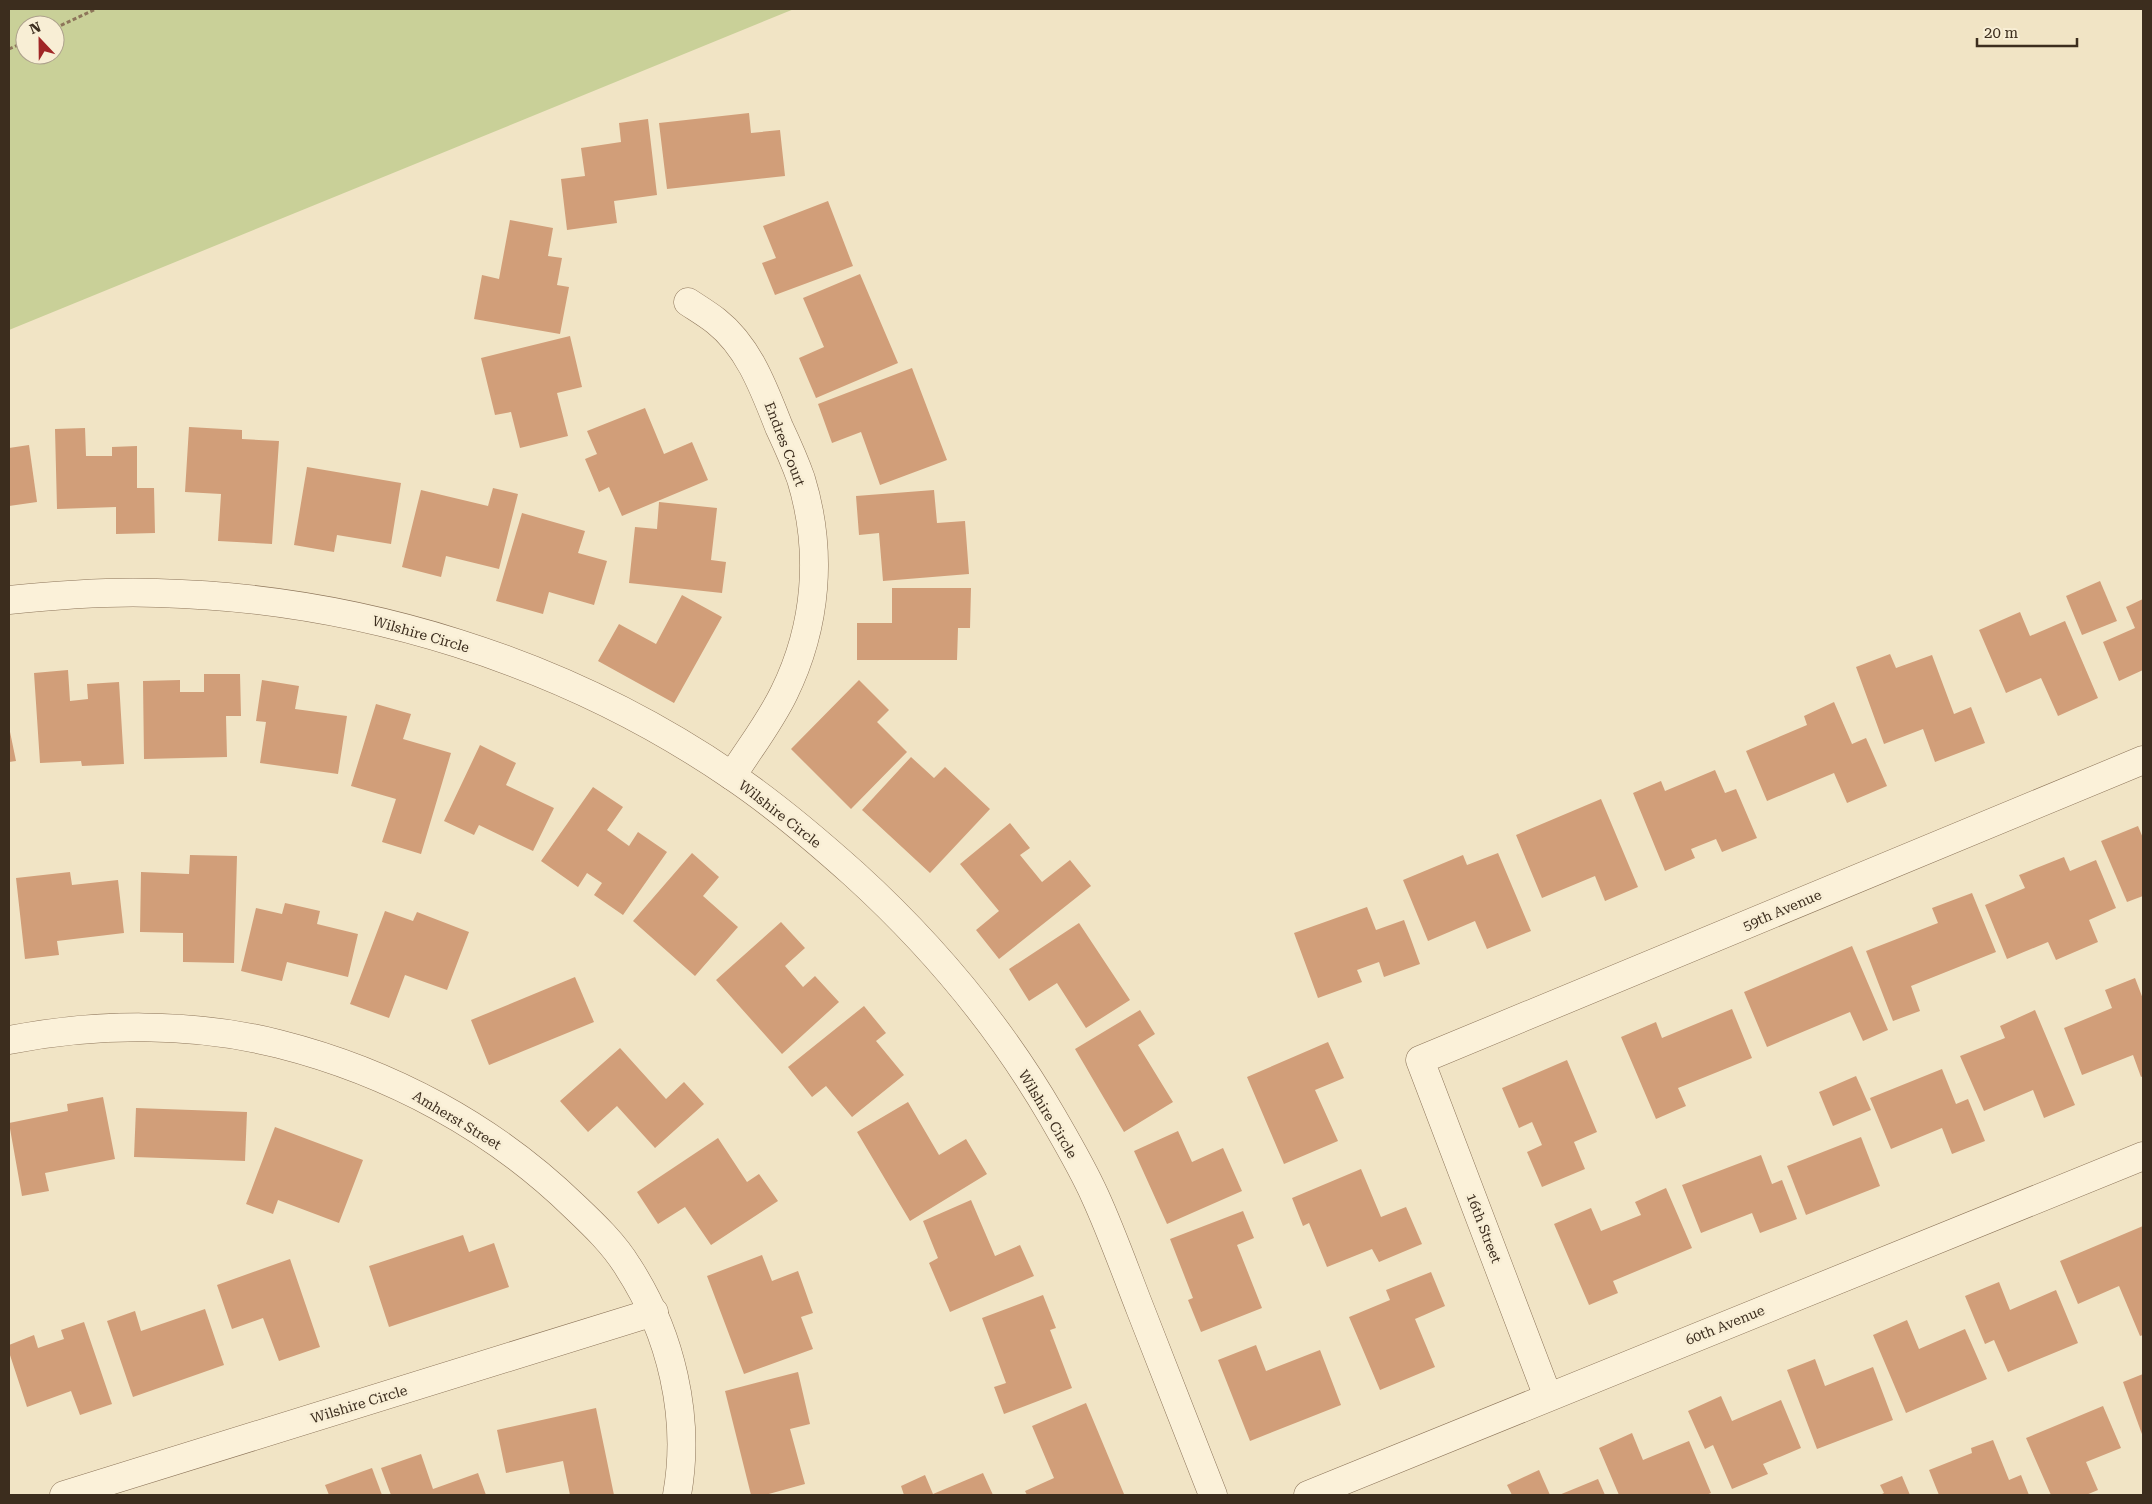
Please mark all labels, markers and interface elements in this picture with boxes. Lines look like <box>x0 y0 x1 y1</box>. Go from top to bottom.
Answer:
north arrow <box>15 15 65 65</box>
scale bar <box>1977 15 2077 47</box>
text: N <box>27 18 43 37</box>
text: 20 m <box>1984 24 2019 42</box>
street label: Endres Court <box>762 400 808 488</box>
street label: Wilshire Circle <box>371 613 472 656</box>
street label: Wilshire Circle <box>736 777 825 851</box>
street label: 59th Avenue <box>1740 886 1824 934</box>
street label: Wilshire Circle <box>1015 1067 1081 1161</box>
street label: Amherst Street <box>410 1087 504 1153</box>
street label: 16th Street <box>1463 1191 1505 1265</box>
street label: 60th Avenue <box>1683 1302 1767 1348</box>
street label: Wilshire Circle <box>309 1382 409 1426</box>

